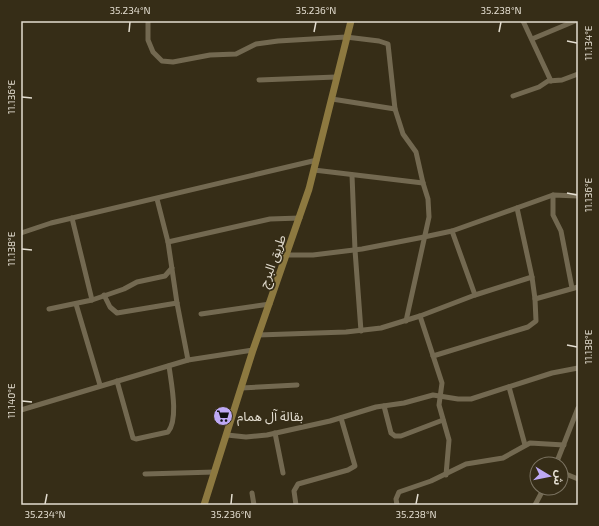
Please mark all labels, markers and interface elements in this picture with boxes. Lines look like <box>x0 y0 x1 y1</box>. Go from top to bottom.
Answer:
text: 35.234°N <box>109 4 151 16</box>
text: 35.236°N <box>296 4 336 16</box>
text: 35.238°N <box>480 4 522 16</box>
text: 11.134°E <box>582 25 594 60</box>
text: 11.136°E <box>5 79 17 114</box>
text: 11.136°E <box>582 177 594 212</box>
text: 11.138°E <box>5 231 17 266</box>
street label: طريق البرج <box>255 232 292 291</box>
text: 11.138°E <box>582 329 594 364</box>
text: 11.140°E <box>5 383 17 419</box>
supermarket icon: بقالة آل همام <box>212 405 234 427</box>
place label: بقالة آل همام <box>237 408 303 426</box>
north arrow <box>529 456 569 496</box>
text: ش <box>551 469 567 486</box>
text: 35.234°N <box>24 508 66 520</box>
text: 35.236°N <box>211 508 251 520</box>
text: 35.238°N <box>395 508 437 520</box>

